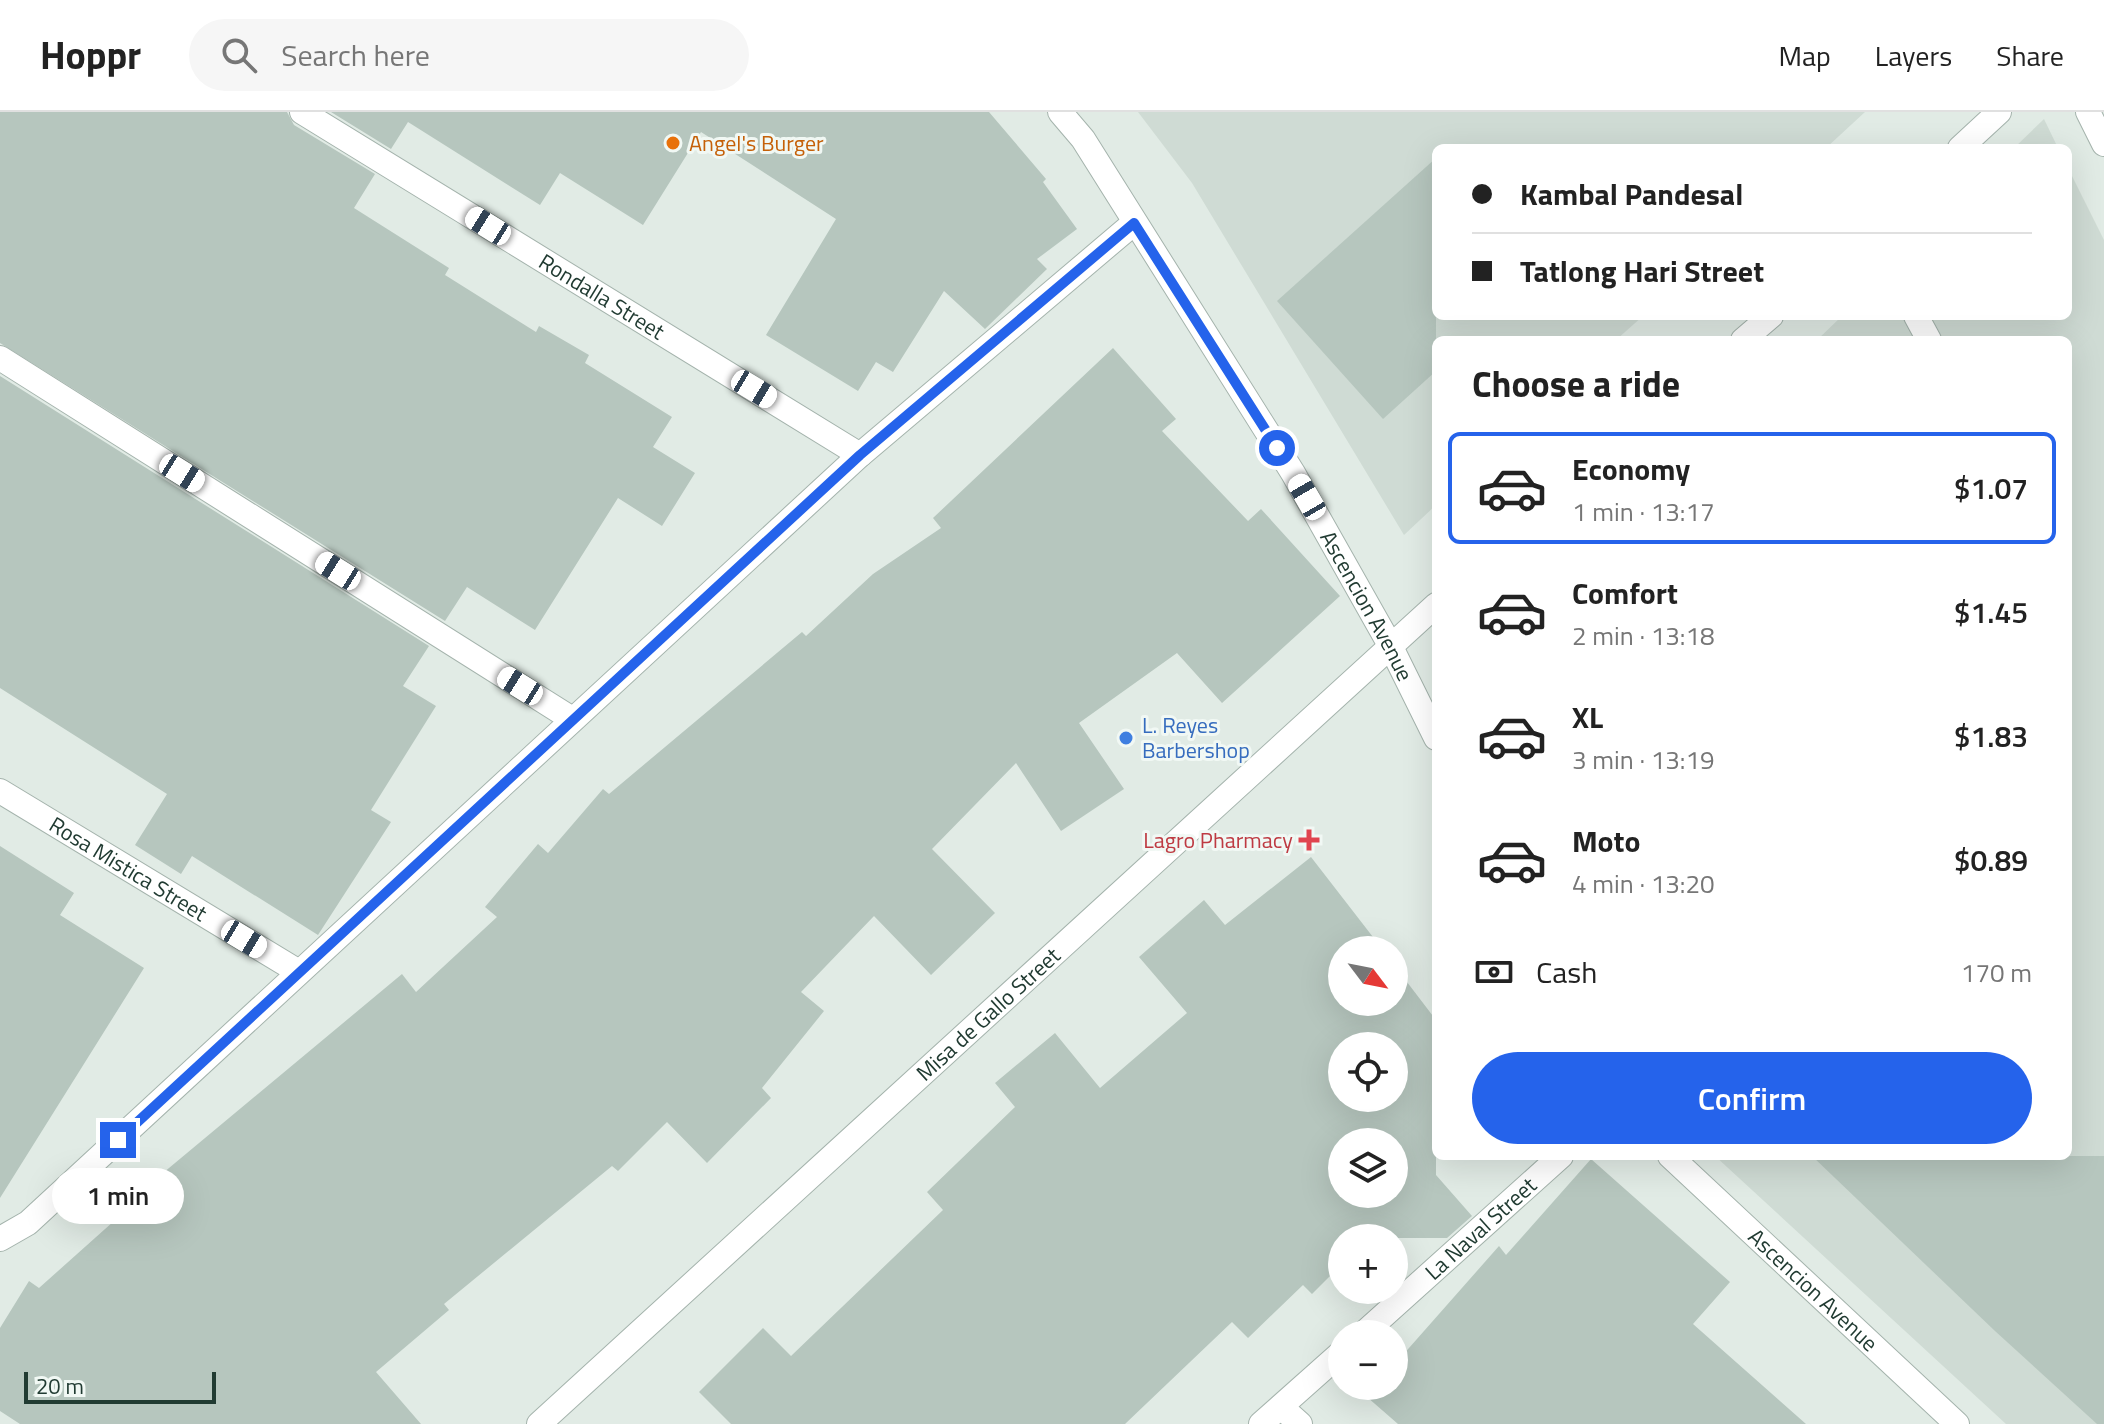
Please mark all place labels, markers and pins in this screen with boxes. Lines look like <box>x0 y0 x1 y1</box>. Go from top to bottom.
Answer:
place label: Angel's Burger <box>689 126 824 160</box>
marker: Angel's Burger <box>664 134 682 152</box>
place label: L. Reyes Barbershop <box>1142 708 1250 767</box>
marker: L. Reyes Barbershop <box>1117 729 1135 747</box>
place label: Lagro Pharmacy <box>1143 823 1293 857</box>
marker: Lagro Pharmacy <box>1300 831 1318 849</box>

